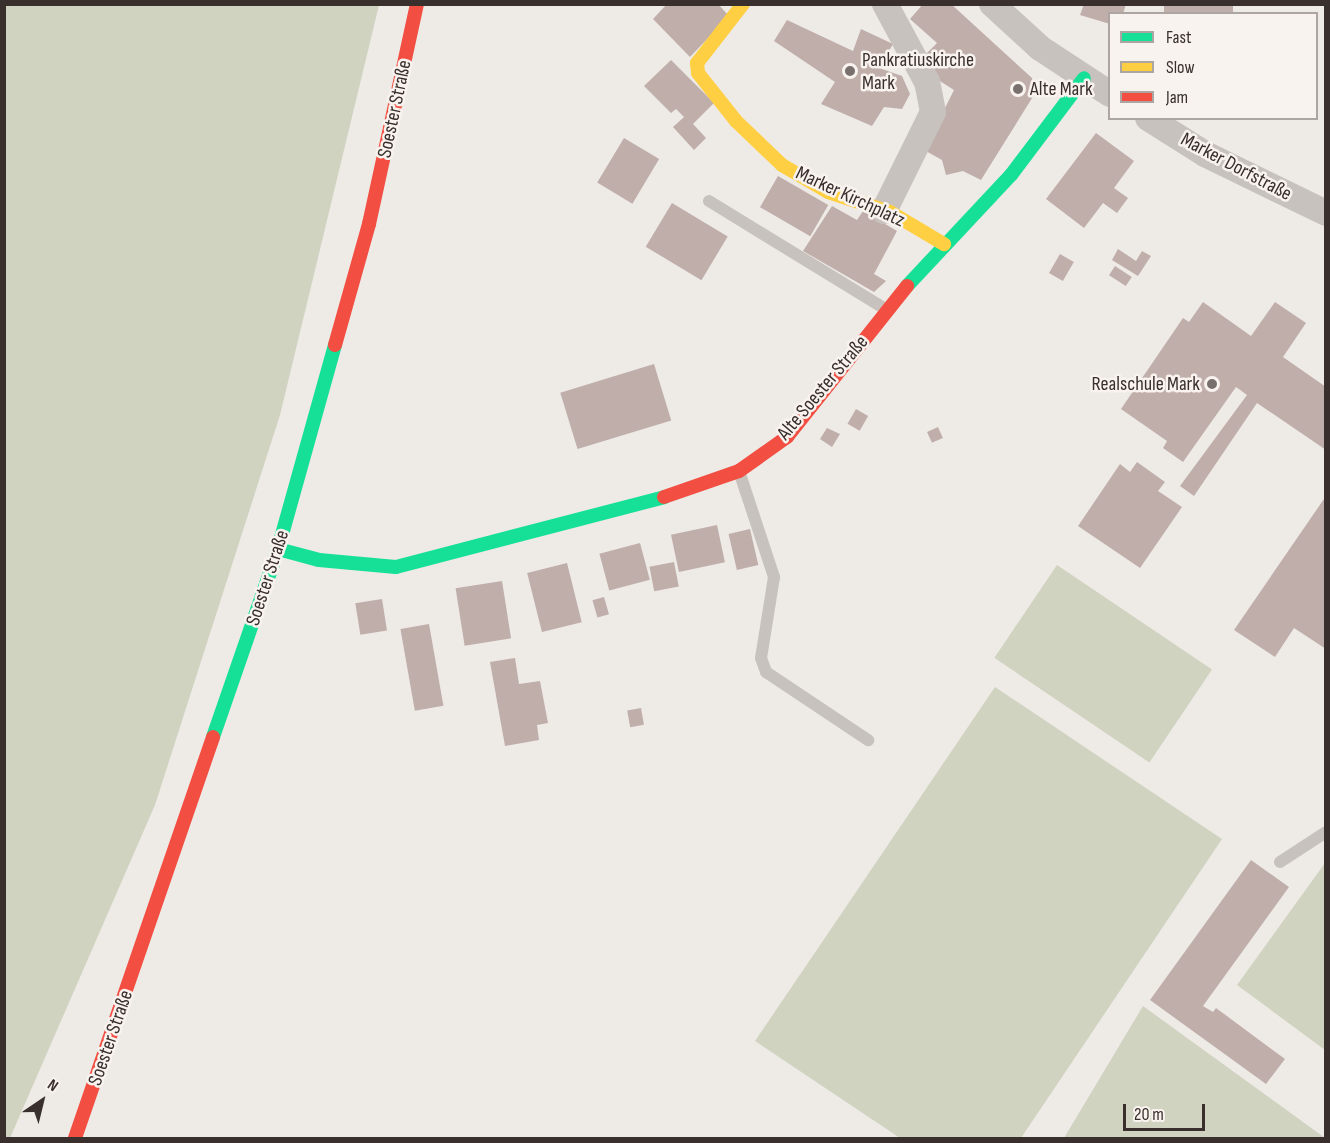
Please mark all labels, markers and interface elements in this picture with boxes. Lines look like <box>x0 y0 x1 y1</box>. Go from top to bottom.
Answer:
legend <box>1108 12 1318 120</box>
text: Fast <box>1166 27 1191 48</box>
place label: Pankratiuskirche Mark <box>862 48 974 95</box>
text: Slow <box>1166 57 1195 78</box>
street label: Soester Straße <box>373 58 417 160</box>
marker: Pankratiuskirche Mark <box>843 64 857 78</box>
place label: Alte Mark <box>1030 77 1093 101</box>
marker: Alte Mark <box>1011 82 1025 96</box>
text: Jam <box>1166 87 1188 108</box>
street label: Marker Dorfstraße <box>1176 128 1296 206</box>
street label: Marker Kirchplatz <box>792 161 908 233</box>
street label: Alte Soester Straße <box>772 331 874 445</box>
place label: Realschule Mark <box>1092 372 1200 396</box>
marker: Realschule Mark <box>1205 377 1219 391</box>
street label: Soester Straße <box>241 527 295 629</box>
street label: Soester Straße <box>84 987 138 1089</box>
north arrow <box>12 1071 72 1131</box>
text: N <box>44 1076 62 1096</box>
scale bar <box>1126 1092 1208 1130</box>
text: 20 m <box>1134 1104 1164 1125</box>

